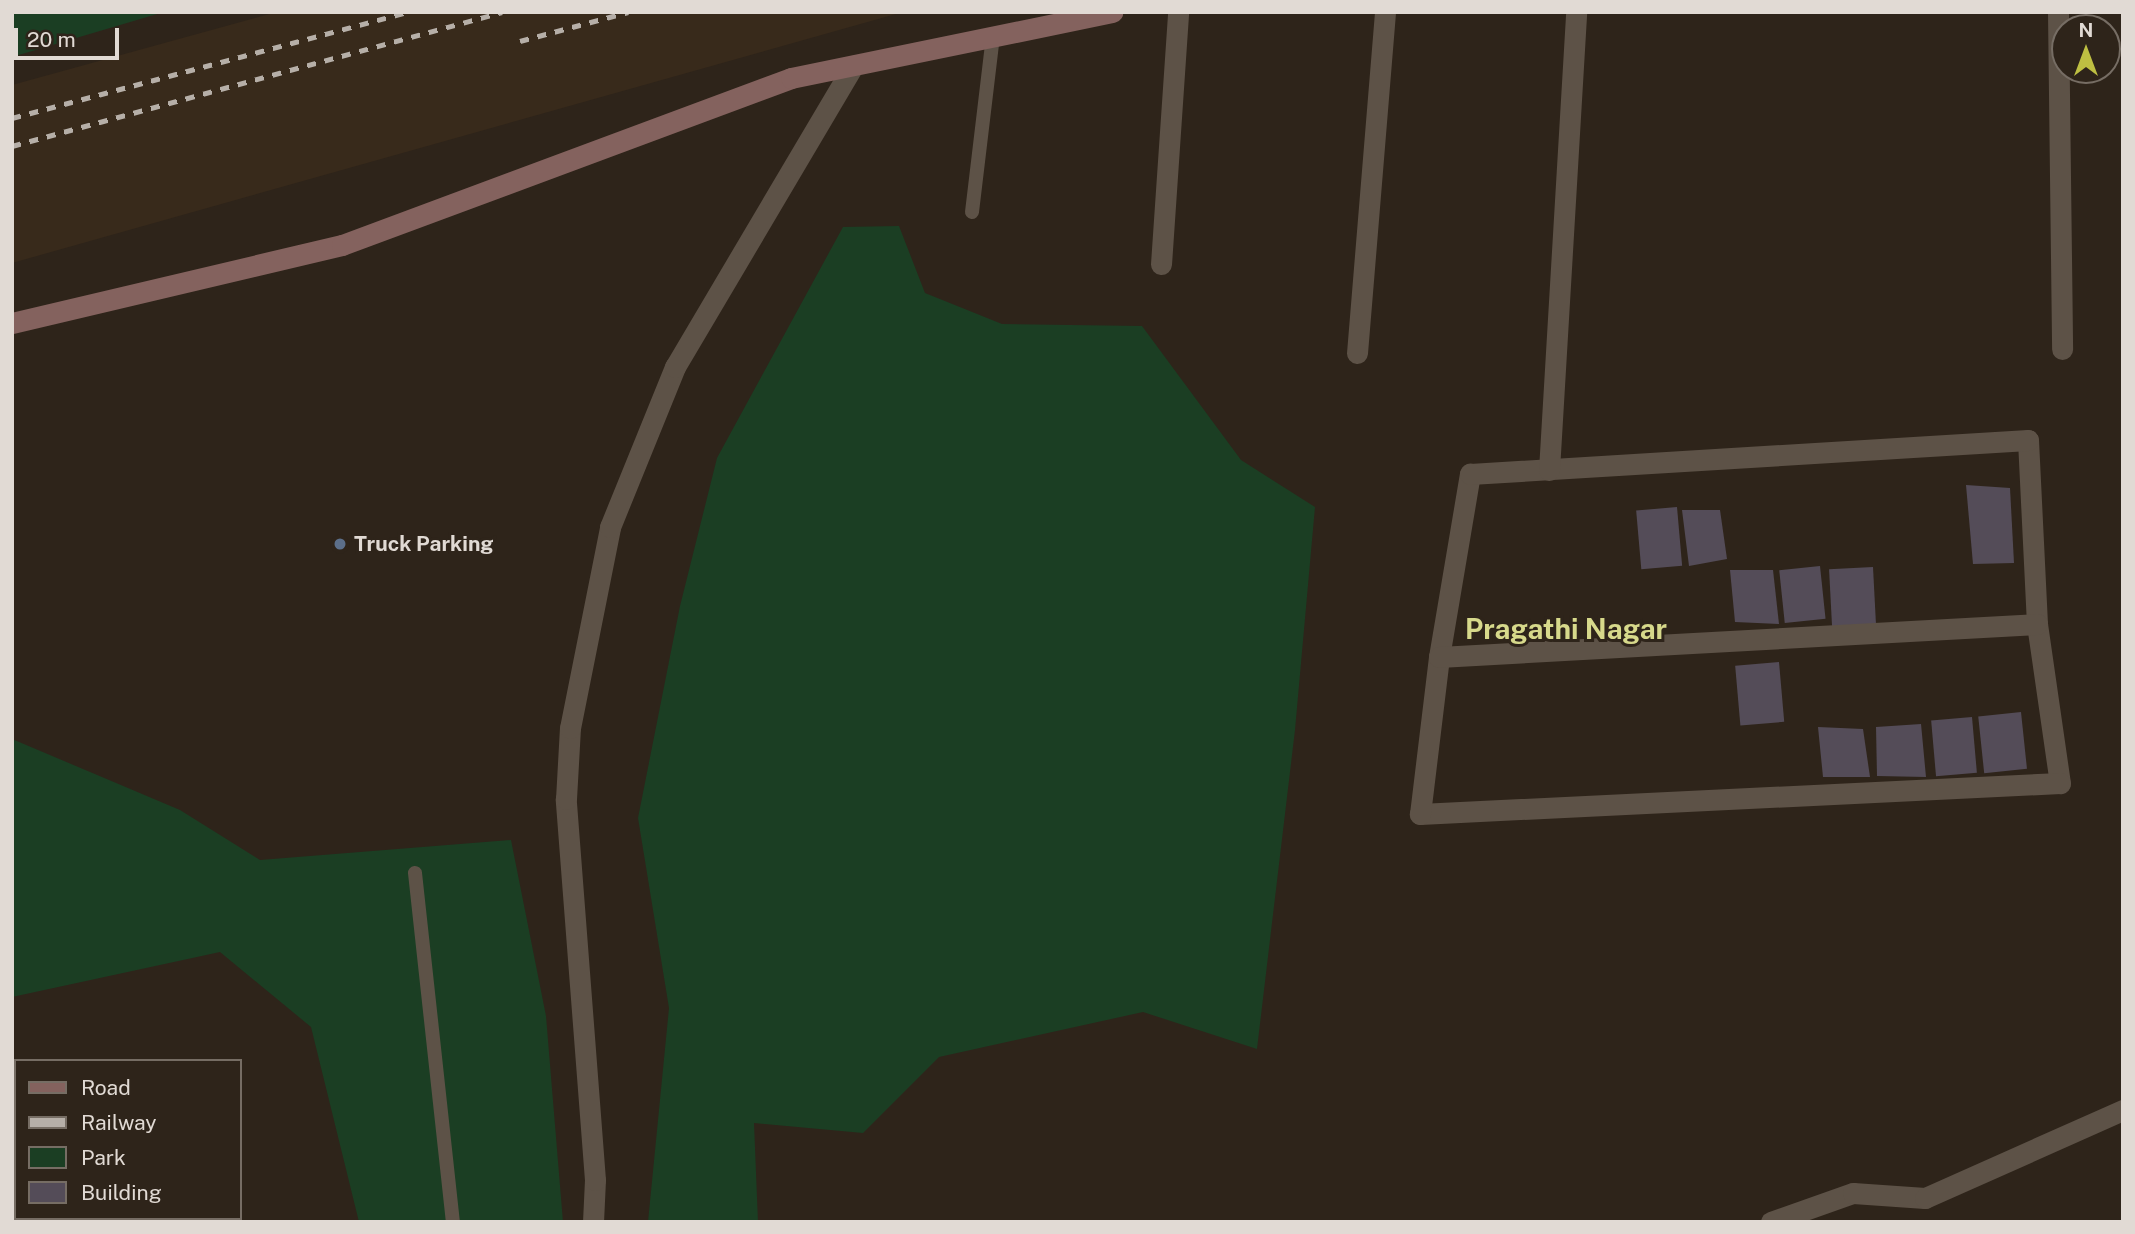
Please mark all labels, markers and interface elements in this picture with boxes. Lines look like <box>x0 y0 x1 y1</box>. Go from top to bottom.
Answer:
scale bar <box>18 14 122 58</box>
north arrow <box>2051 14 2121 84</box>
text: N <box>2079 19 2093 41</box>
text: 20 m <box>27 27 76 52</box>
place label: Truck Parking <box>354 531 494 557</box>
marker: Truck Parking <box>332 536 348 552</box>
district label: Pragathi Nagar <box>1465 612 1667 646</box>
legend <box>14 1059 242 1220</box>
text: Road <box>81 1075 131 1100</box>
text: Railway <box>81 1110 157 1135</box>
text: Park <box>81 1145 126 1170</box>
text: Building <box>81 1180 162 1205</box>

